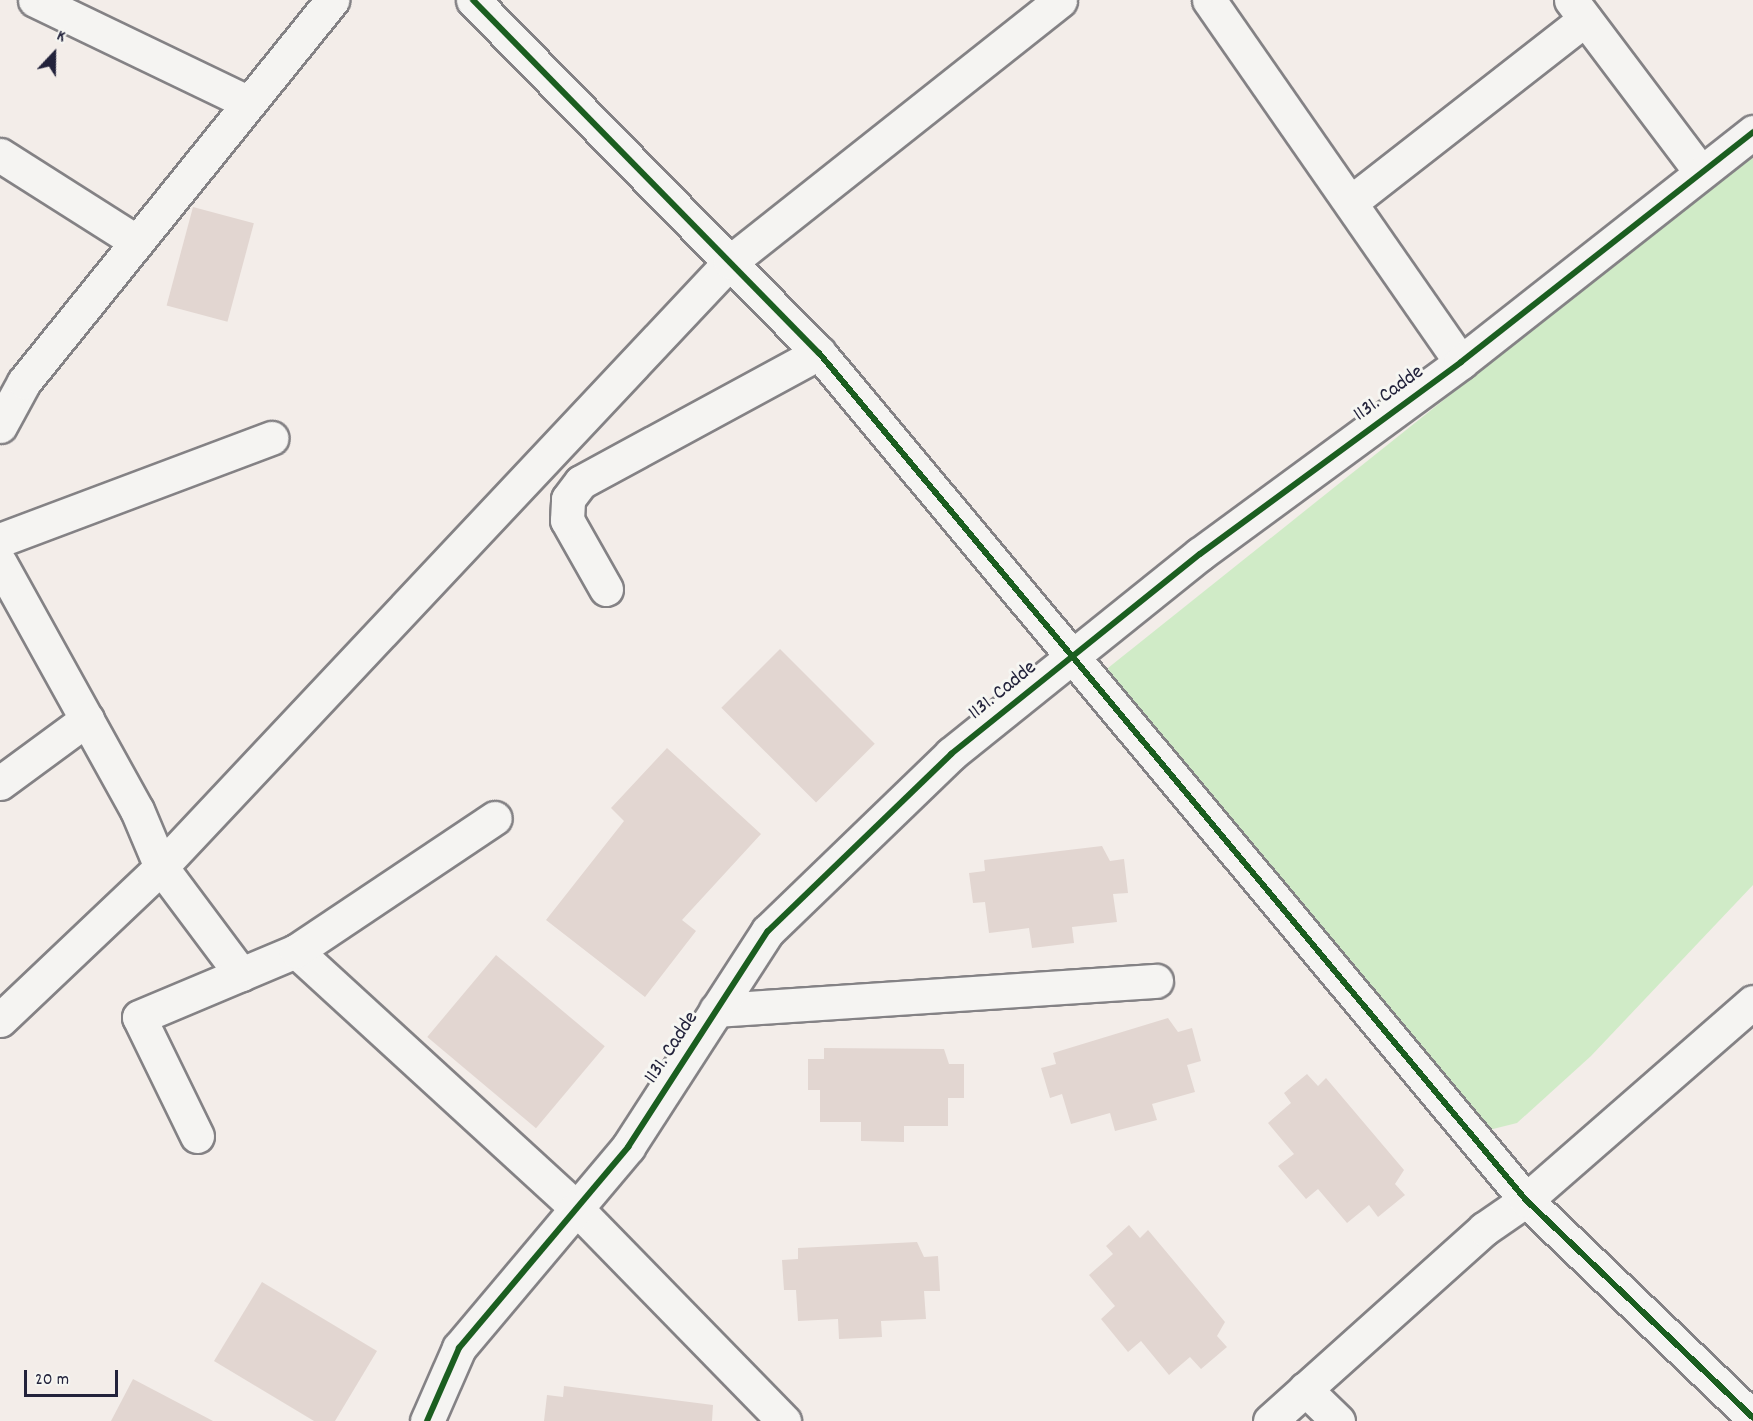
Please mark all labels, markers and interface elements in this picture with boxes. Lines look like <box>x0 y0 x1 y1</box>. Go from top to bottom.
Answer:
north arrow <box>24 24 84 84</box>
text: K <box>53 25 69 49</box>
street label: 1131. Cadde <box>1349 360 1429 428</box>
street label: 1131. Cadde <box>964 656 1042 726</box>
street label: 1131. Cadde <box>639 1007 705 1089</box>
scale bar <box>27 1358 122 1396</box>
text: 20 m <box>35 1368 69 1393</box>

